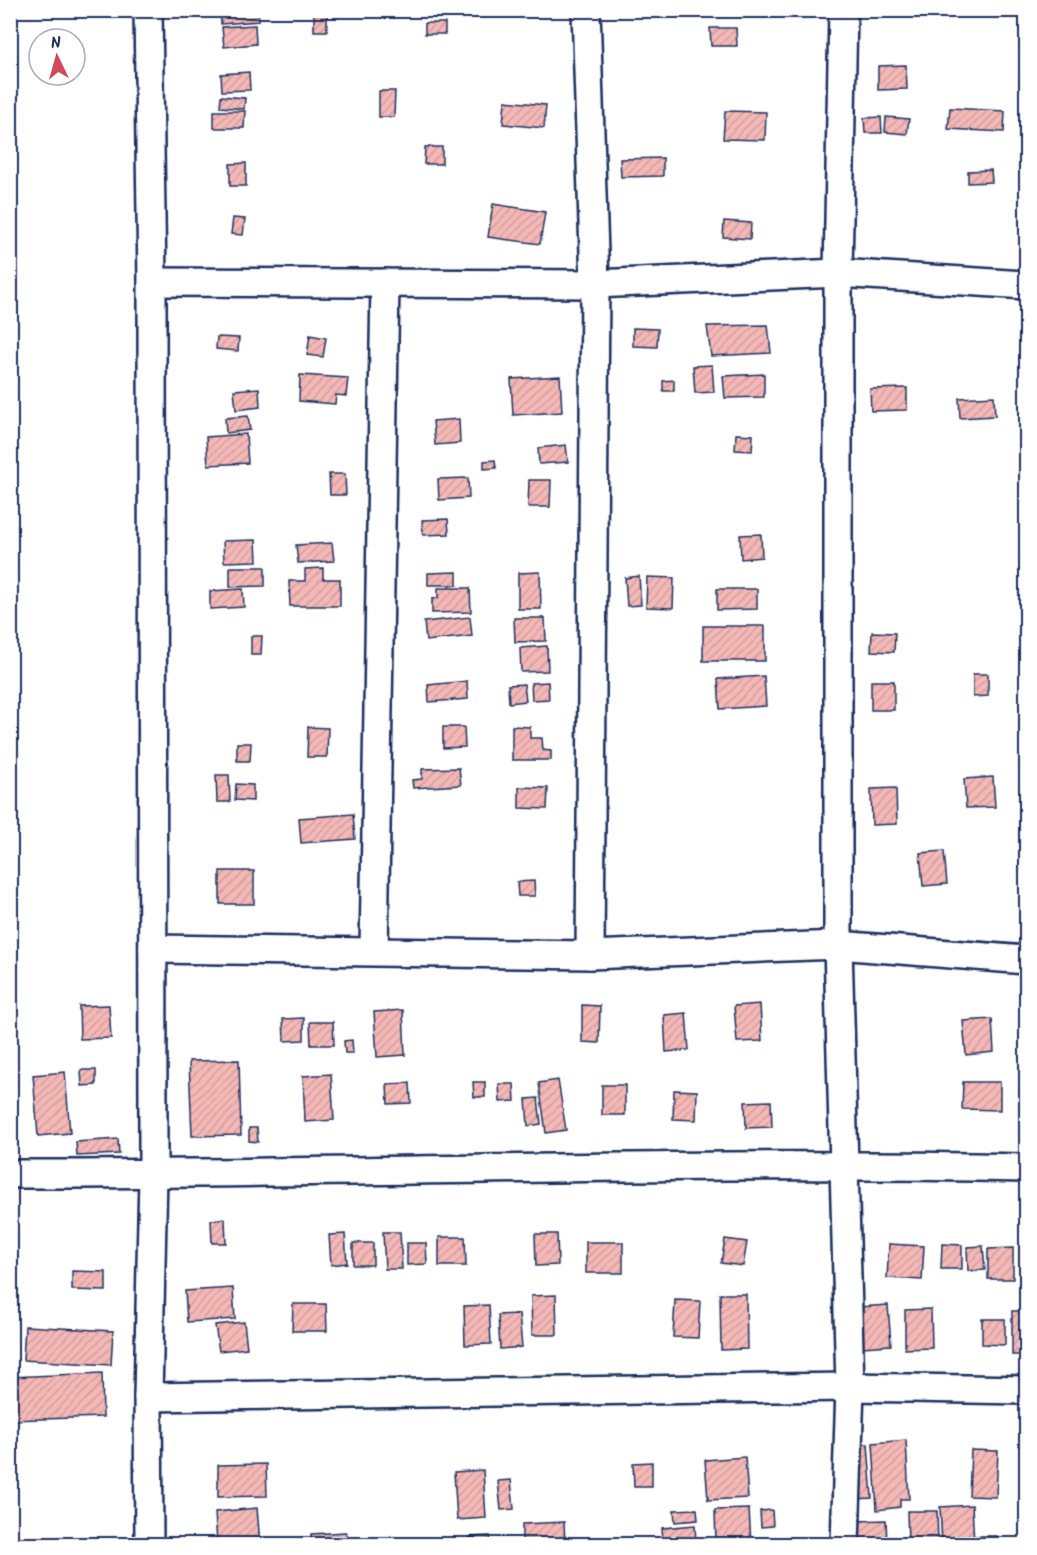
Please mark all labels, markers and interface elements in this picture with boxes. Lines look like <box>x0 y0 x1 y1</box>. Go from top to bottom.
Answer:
north arrow <box>27 27 87 87</box>
text: N <box>50 31 62 56</box>

